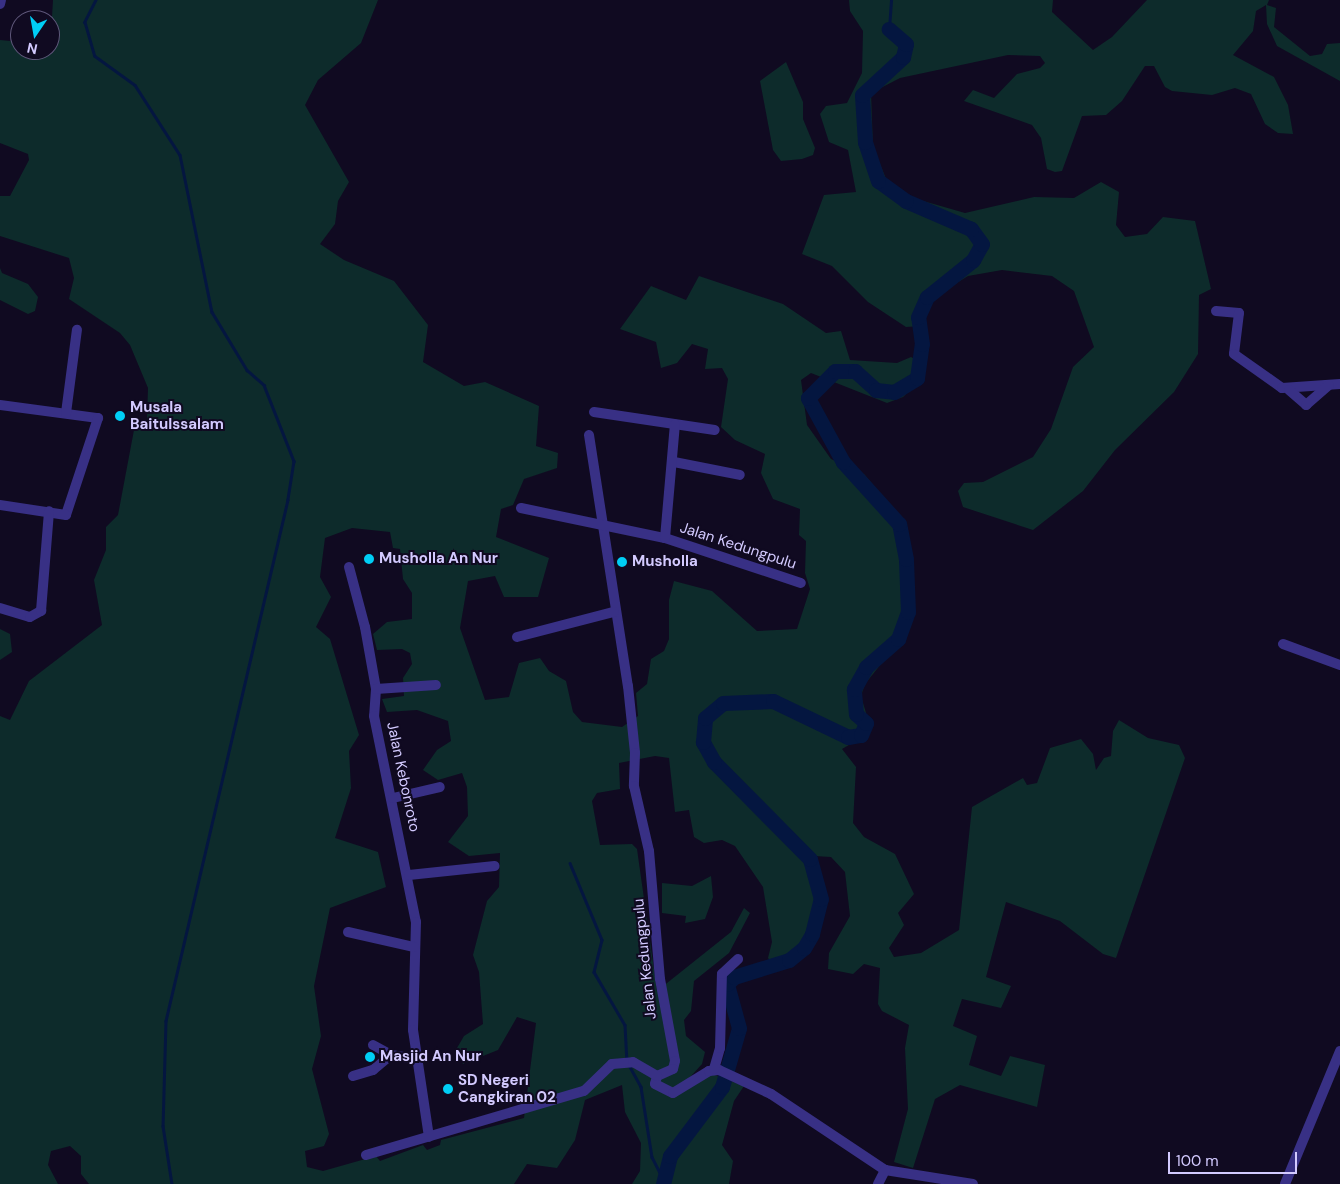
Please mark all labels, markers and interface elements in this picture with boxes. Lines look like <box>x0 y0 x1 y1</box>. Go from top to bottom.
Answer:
north arrow <box>10 10 60 60</box>
text: N <box>25 39 39 59</box>
place label: Musala Baitulssalam <box>130 398 224 433</box>
marker: Musala Baitulssalam <box>114 410 126 422</box>
street label: Jalan Kedungpulu <box>677 519 799 573</box>
place label: Musholla An Nur <box>379 550 498 568</box>
marker: Musholla An Nur <box>363 553 375 565</box>
place label: Musholla <box>632 553 698 571</box>
marker: Musholla <box>616 556 628 568</box>
street label: Jalan Kebonroto <box>383 720 423 834</box>
street label: Jalan Kedungpulu <box>630 898 660 1020</box>
place label: Masjid An Nur <box>380 1048 481 1066</box>
marker: Masjid An Nur <box>364 1051 376 1063</box>
place label: SD Negeri Cangkiran 02 <box>458 1071 556 1106</box>
marker: SD Negeri Cangkiran 02 <box>442 1083 454 1095</box>
scale bar <box>1170 1142 1299 1174</box>
text: 100 m <box>1176 1151 1219 1171</box>

